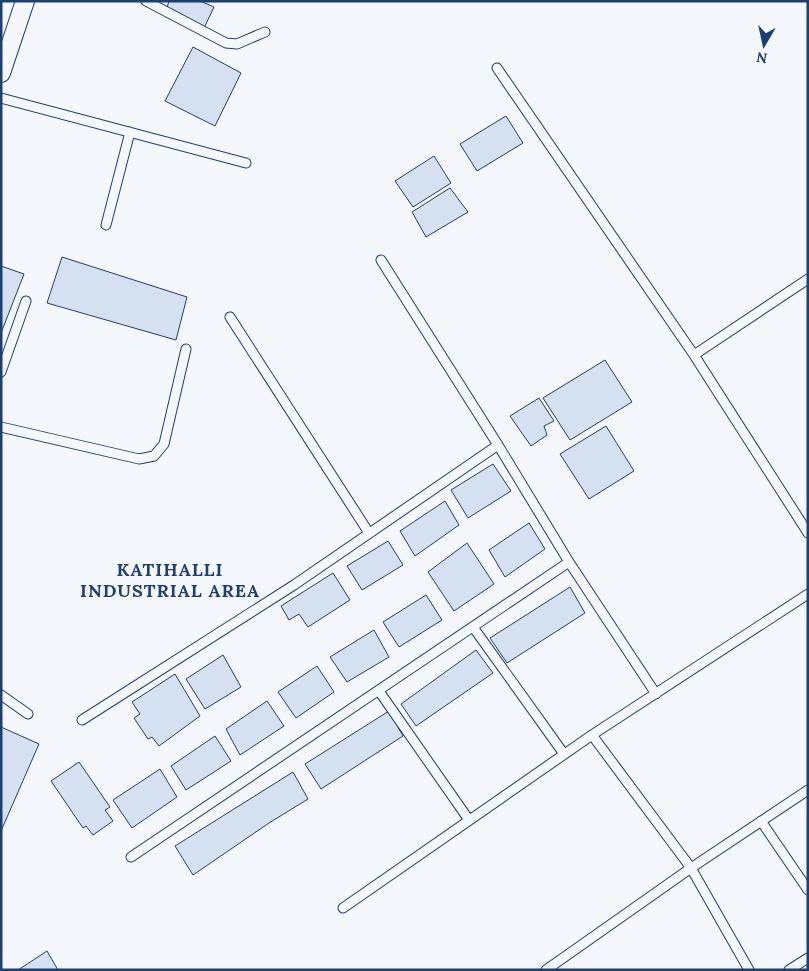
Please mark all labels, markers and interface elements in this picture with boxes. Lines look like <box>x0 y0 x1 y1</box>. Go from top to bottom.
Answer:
north arrow <box>739 20 789 70</box>
text: N <box>755 48 769 68</box>
district label: KATIHALLI INDUSTRIAL AREA <box>80 558 260 602</box>

